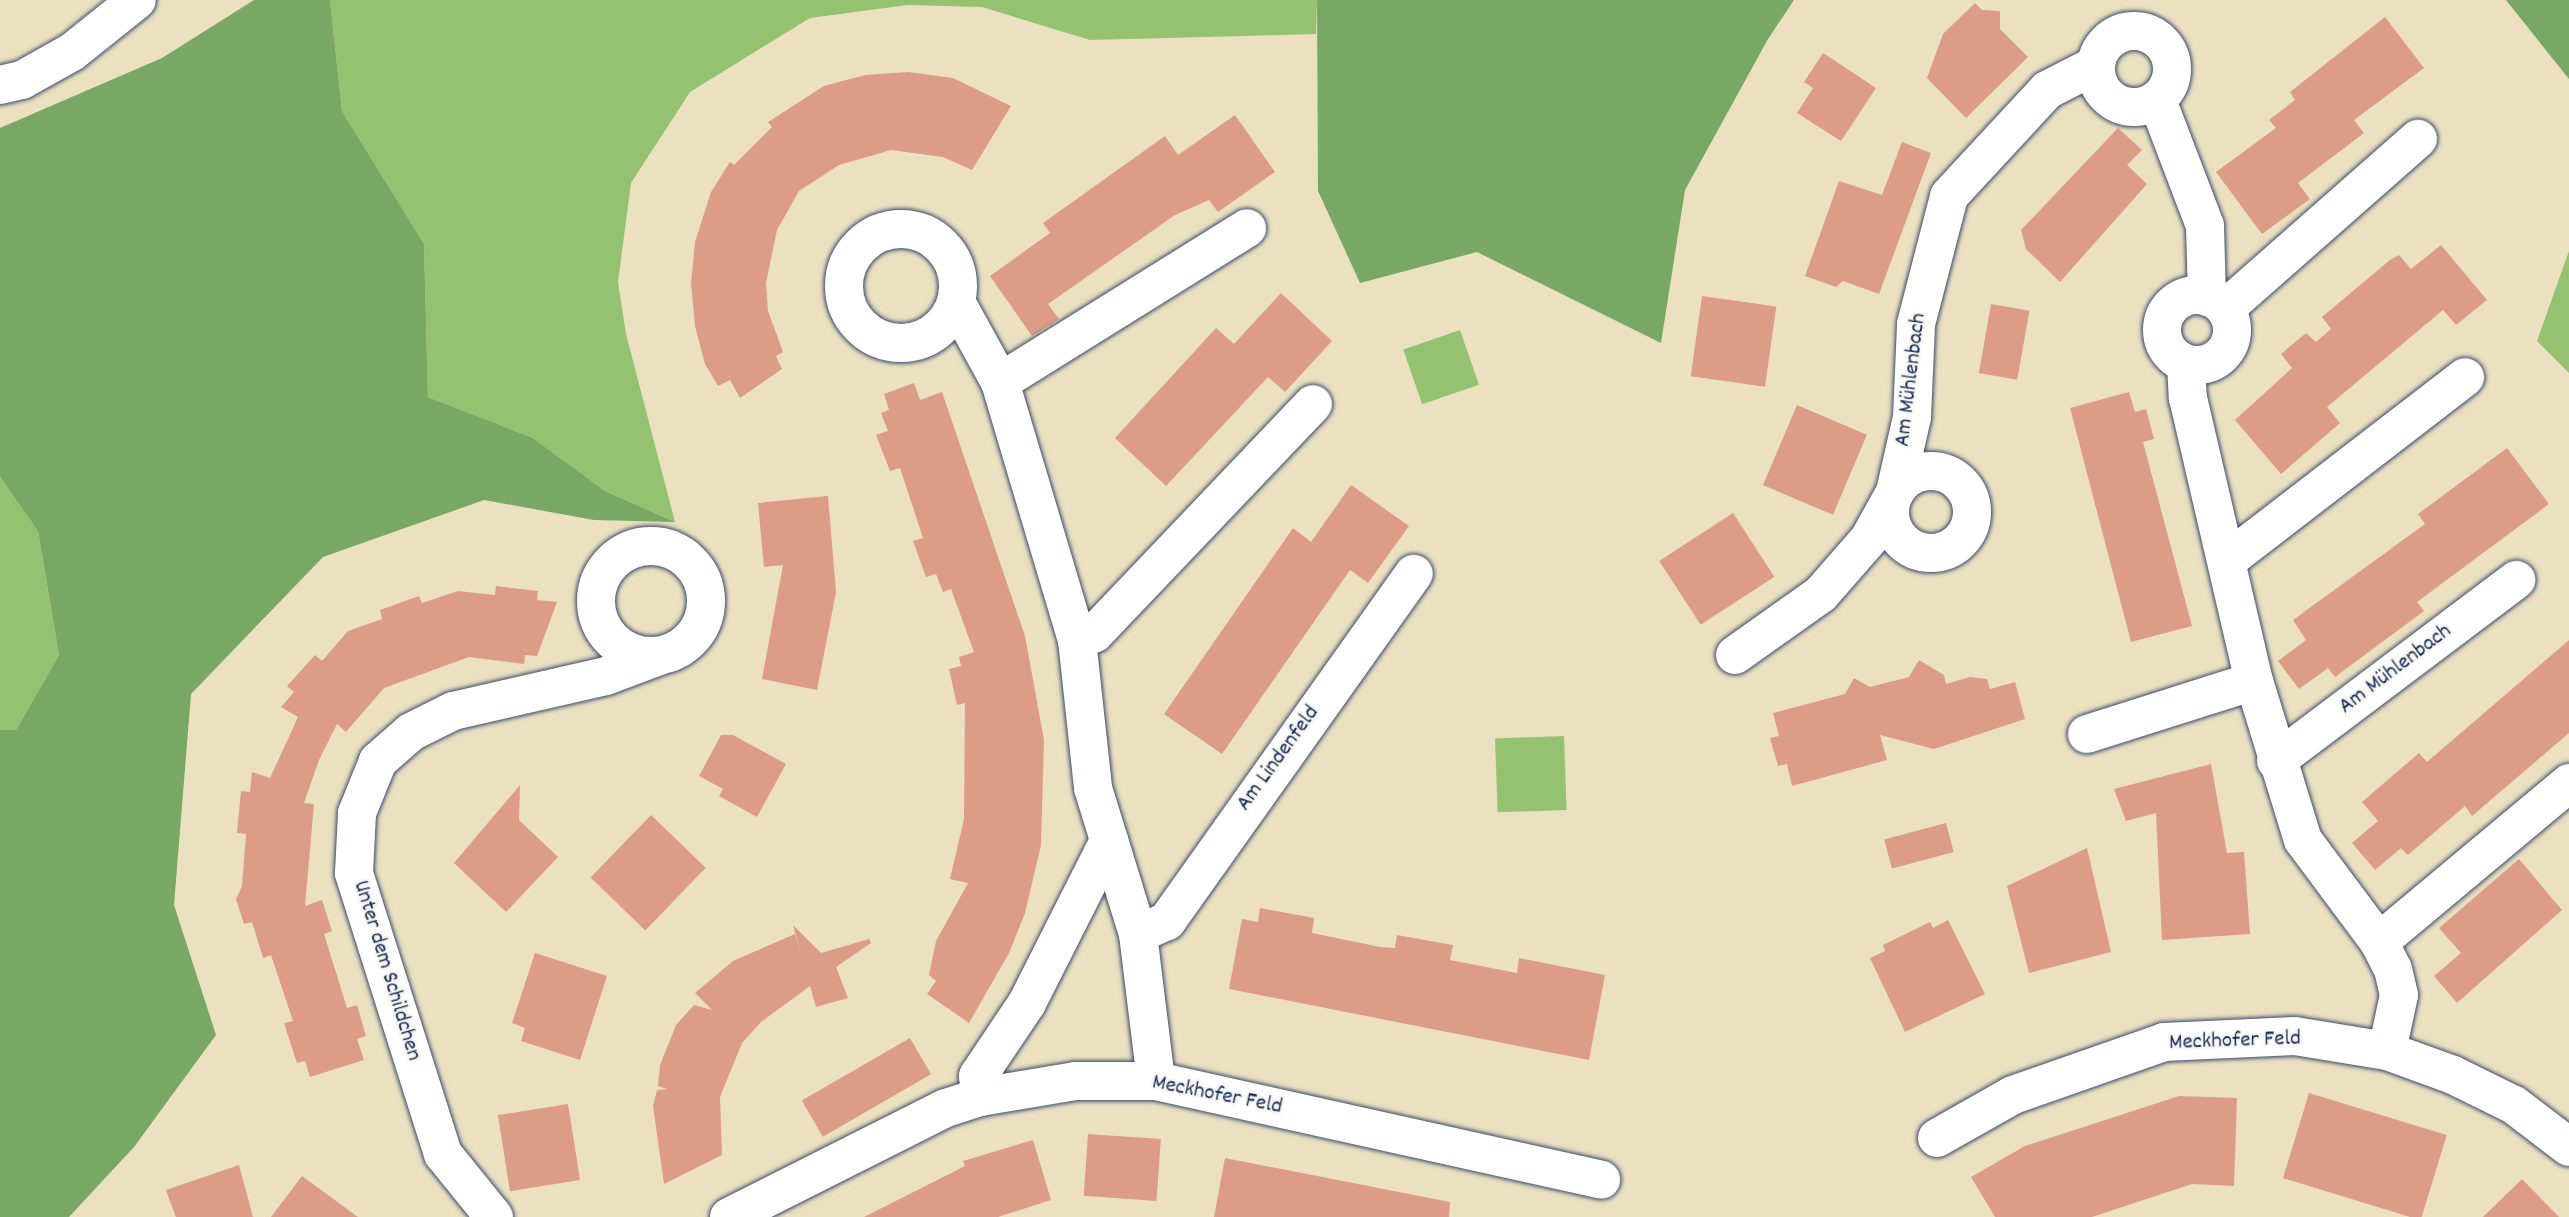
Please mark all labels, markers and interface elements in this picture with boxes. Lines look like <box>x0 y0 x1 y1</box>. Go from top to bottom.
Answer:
street label: Am Mühlenbach <box>1890 312 1934 448</box>
street label: Am Mühlenbach <box>2334 619 2458 721</box>
street label: Am Lindenfeld <box>1231 701 1327 817</box>
street label: Unter dem Schildchen <box>345 878 427 1064</box>
street label: Meckhofer Feld <box>2169 1026 2301 1058</box>
street label: Meckhofer Feld <box>1150 1070 1284 1122</box>

